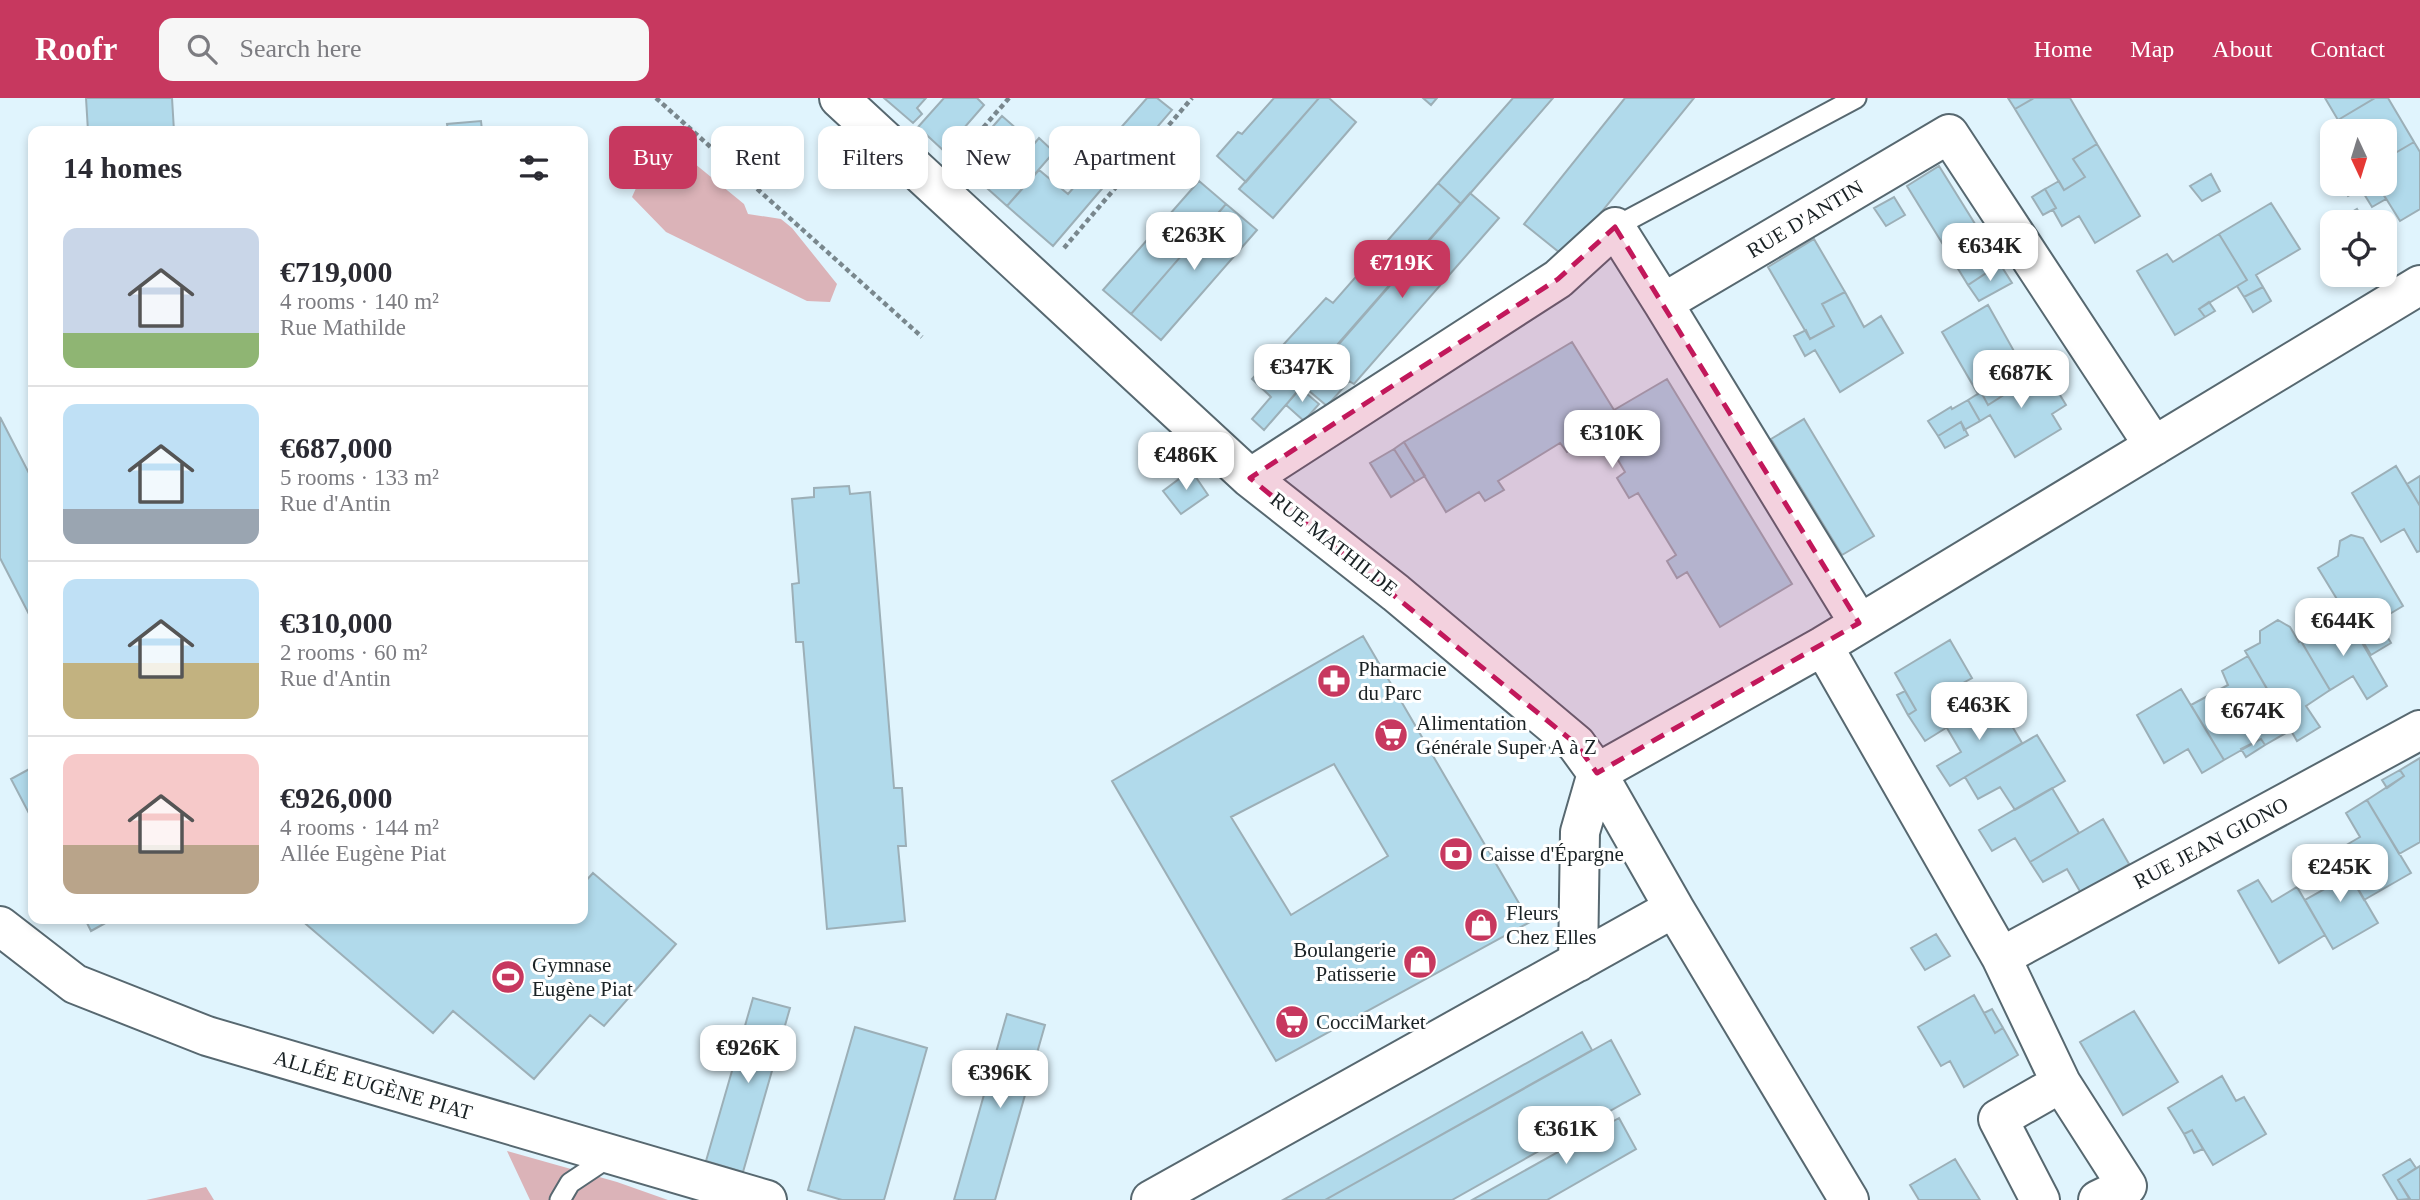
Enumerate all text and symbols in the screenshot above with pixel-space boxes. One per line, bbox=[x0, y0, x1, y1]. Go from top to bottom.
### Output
search box bbox=[159, 18, 649, 81]
icon: search bbox=[183, 30, 221, 68]
text: Roofr bbox=[35, 31, 117, 67]
text: Search here bbox=[239, 34, 361, 63]
text: Home bbox=[2034, 36, 2092, 62]
text: Map bbox=[2130, 36, 2174, 62]
text: About bbox=[2212, 36, 2272, 62]
text: Contact bbox=[2310, 36, 2385, 62]
north arrow bbox=[2320, 119, 2398, 196]
map controls bbox=[2320, 119, 2397, 287]
chip: Buy bbox=[609, 126, 697, 189]
chip: Rent bbox=[711, 126, 804, 189]
chip: Filters bbox=[818, 126, 928, 189]
chip: New bbox=[942, 126, 1035, 189]
chip: Apartment bbox=[1049, 126, 1200, 189]
icon: filters bbox=[515, 149, 553, 187]
text: 14 homes bbox=[63, 151, 182, 184]
street label: RUE D'ANTIN bbox=[1742, 175, 1868, 263]
button: locate bbox=[2320, 210, 2397, 287]
pin: €263K bbox=[1145, 212, 1243, 272]
text: €263K bbox=[1162, 222, 1226, 247]
pin: €634K bbox=[1941, 223, 2039, 283]
text: €634K bbox=[1958, 233, 2022, 258]
pin: €719K bbox=[1353, 240, 1451, 300]
text: €719K bbox=[1370, 250, 1434, 275]
text: €719,000 bbox=[280, 255, 393, 288]
icon: home bbox=[119, 256, 203, 340]
text: 4 rooms · 140 m² bbox=[280, 289, 439, 314]
text: Rue Mathilde bbox=[280, 315, 406, 340]
pin: €347K bbox=[1253, 344, 1351, 404]
pin: €687K bbox=[1972, 350, 2070, 410]
text: €347K bbox=[1270, 354, 1334, 379]
text: €687K bbox=[1989, 360, 2053, 385]
pin: €310K bbox=[1563, 410, 1661, 470]
text: €310K bbox=[1580, 420, 1644, 445]
text: €687,000 bbox=[280, 431, 393, 464]
icon: home bbox=[119, 432, 203, 516]
pin: €486K bbox=[1137, 432, 1235, 492]
text: €486K bbox=[1154, 442, 1218, 467]
text: 5 rooms · 133 m² bbox=[280, 465, 439, 490]
street label: RUE MATHILDE bbox=[1266, 487, 1402, 601]
text: Rue d'Antin bbox=[280, 491, 391, 516]
pin: €644K bbox=[2294, 598, 2392, 658]
text: €310,000 bbox=[280, 606, 393, 639]
icon: home bbox=[119, 607, 203, 691]
text: €644K bbox=[2311, 608, 2375, 633]
text: 2 rooms · 60 m² bbox=[280, 640, 427, 665]
place label: Pharmacie du Parc bbox=[1358, 657, 1447, 705]
pharmacy icon: Pharmacie du Parc bbox=[1315, 662, 1353, 700]
text: Rue d'Antin bbox=[280, 666, 391, 691]
pin: €463K bbox=[1930, 682, 2028, 742]
pin: €674K bbox=[2204, 688, 2302, 748]
text: €463K bbox=[1947, 692, 2011, 717]
text: €674K bbox=[2221, 698, 2285, 723]
place label: Alimentation Générale Super A à Z bbox=[1416, 711, 1597, 759]
supermarket icon: Alimentation Générale Super A à Z bbox=[1372, 716, 1410, 754]
text: €926,000 bbox=[280, 781, 393, 814]
icon: home bbox=[119, 782, 203, 866]
street label: RUE JEAN GIONO bbox=[2130, 792, 2292, 894]
text: 4 rooms · 144 m² bbox=[280, 815, 439, 840]
bank icon: Caisse d'Épargne bbox=[1437, 835, 1475, 873]
text: Allée Eugène Piat bbox=[280, 841, 446, 866]
place label: Caisse d'Épargne bbox=[1480, 842, 1624, 866]
pin: €245K bbox=[2291, 844, 2389, 904]
text: €245K bbox=[2308, 854, 2372, 879]
place label: Fleurs Chez Elles bbox=[1506, 901, 1596, 949]
shop icon: Fleurs Chez Elles bbox=[1462, 906, 1500, 944]
place label: Boulangerie Patisserie bbox=[1293, 938, 1396, 986]
shop icon: Boulangerie Patisserie bbox=[1401, 943, 1439, 981]
place label: Gymnase Eugène Piat bbox=[532, 953, 633, 1001]
sports icon: Gymnase Eugène Piat bbox=[489, 958, 527, 996]
supermarket icon: CocciMarket bbox=[1273, 1003, 1311, 1041]
place label: CocciMarket bbox=[1316, 1010, 1426, 1034]
pin: €926K bbox=[699, 1026, 797, 1085]
text: €926K bbox=[716, 1035, 780, 1060]
street label: ALLÉE EUGÈNE PIAT bbox=[271, 1045, 475, 1125]
pin: €396K bbox=[951, 1051, 1049, 1110]
text: €396K bbox=[968, 1060, 1032, 1085]
pin: €361K bbox=[1517, 1107, 1615, 1166]
text: €361K bbox=[1534, 1116, 1598, 1141]

